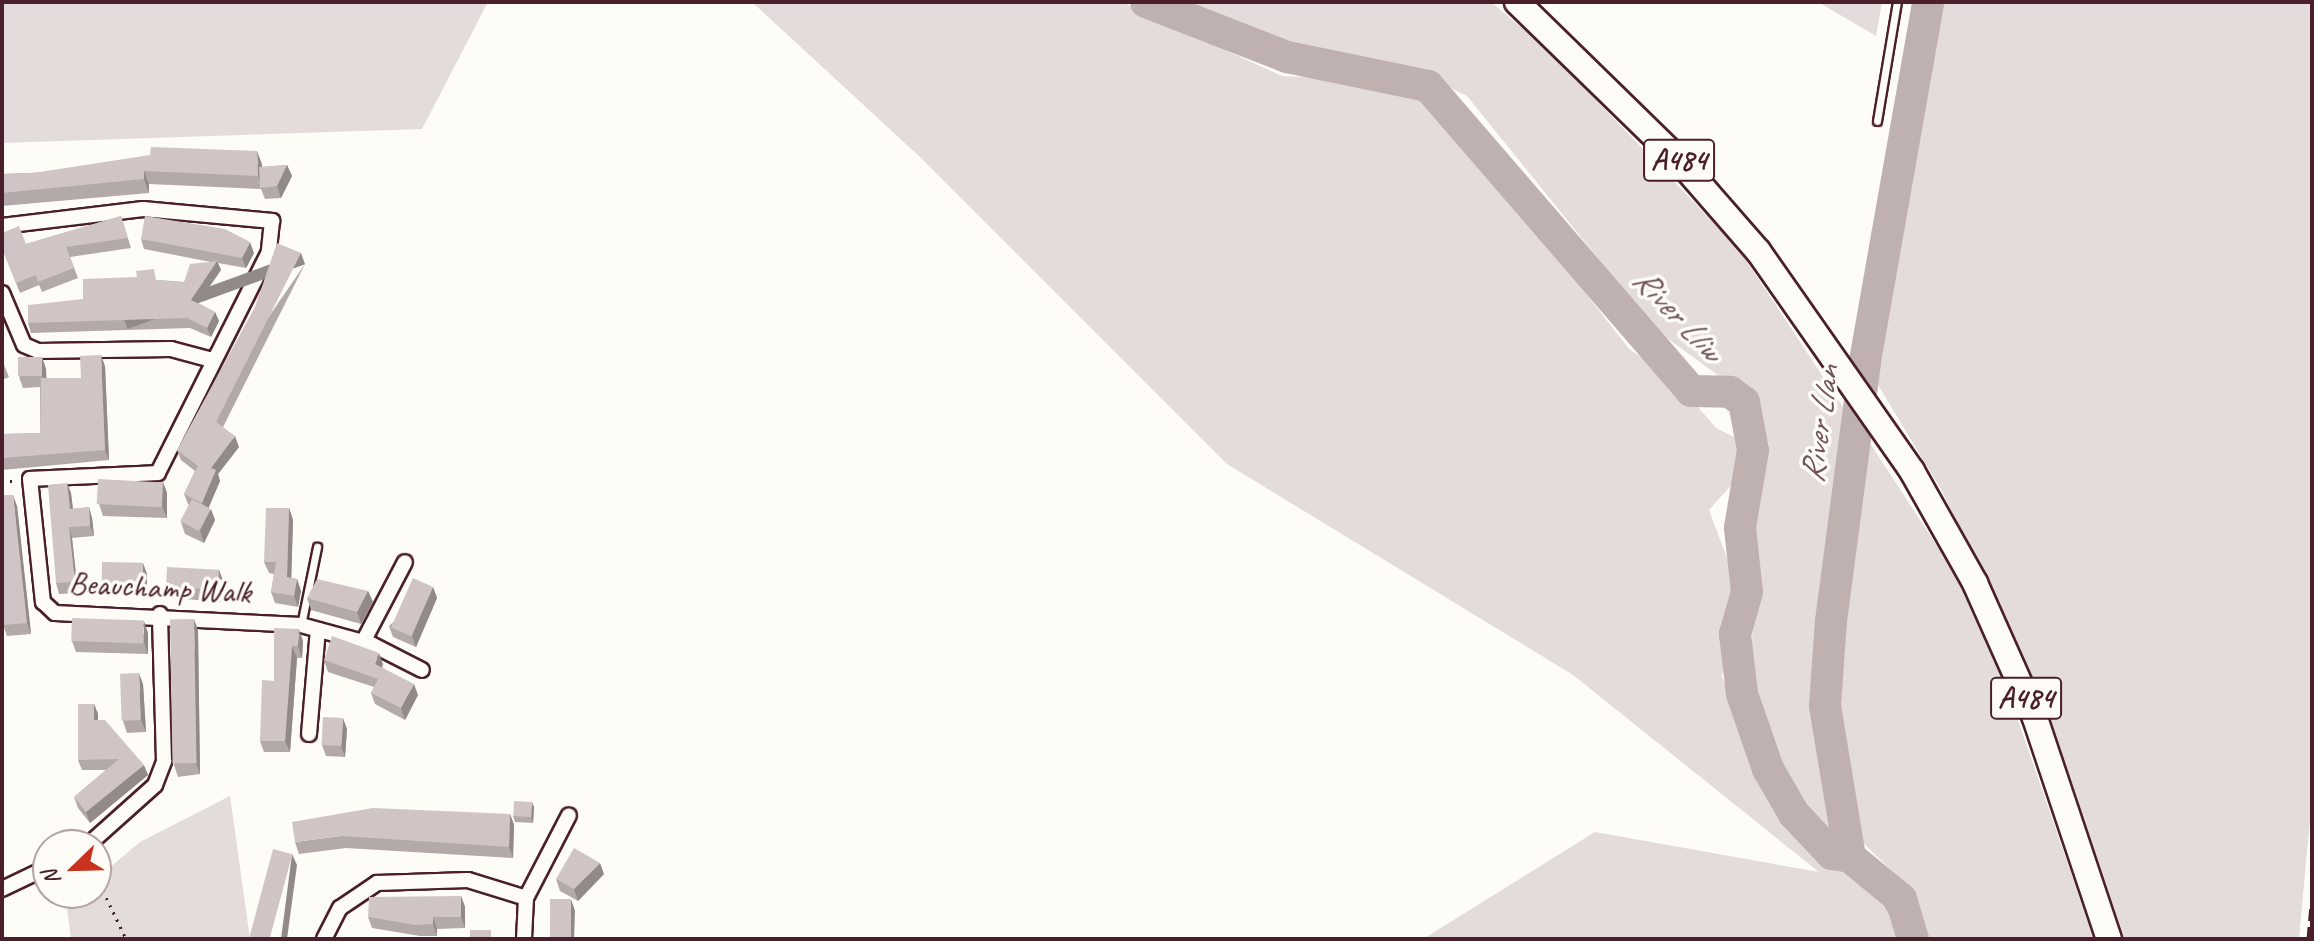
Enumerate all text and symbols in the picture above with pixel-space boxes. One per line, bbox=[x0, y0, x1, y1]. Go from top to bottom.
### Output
road number: A484 bbox=[1643, 134, 1715, 186]
water label: River Lliw bbox=[1625, 259, 1731, 369]
water label: River Llan bbox=[1791, 363, 1847, 485]
street label: Beauchamp Walk bbox=[67, 564, 253, 612]
road number: A484 bbox=[1990, 672, 2062, 724]
north arrow bbox=[32, 829, 112, 909]
text: N bbox=[36, 866, 67, 889]

